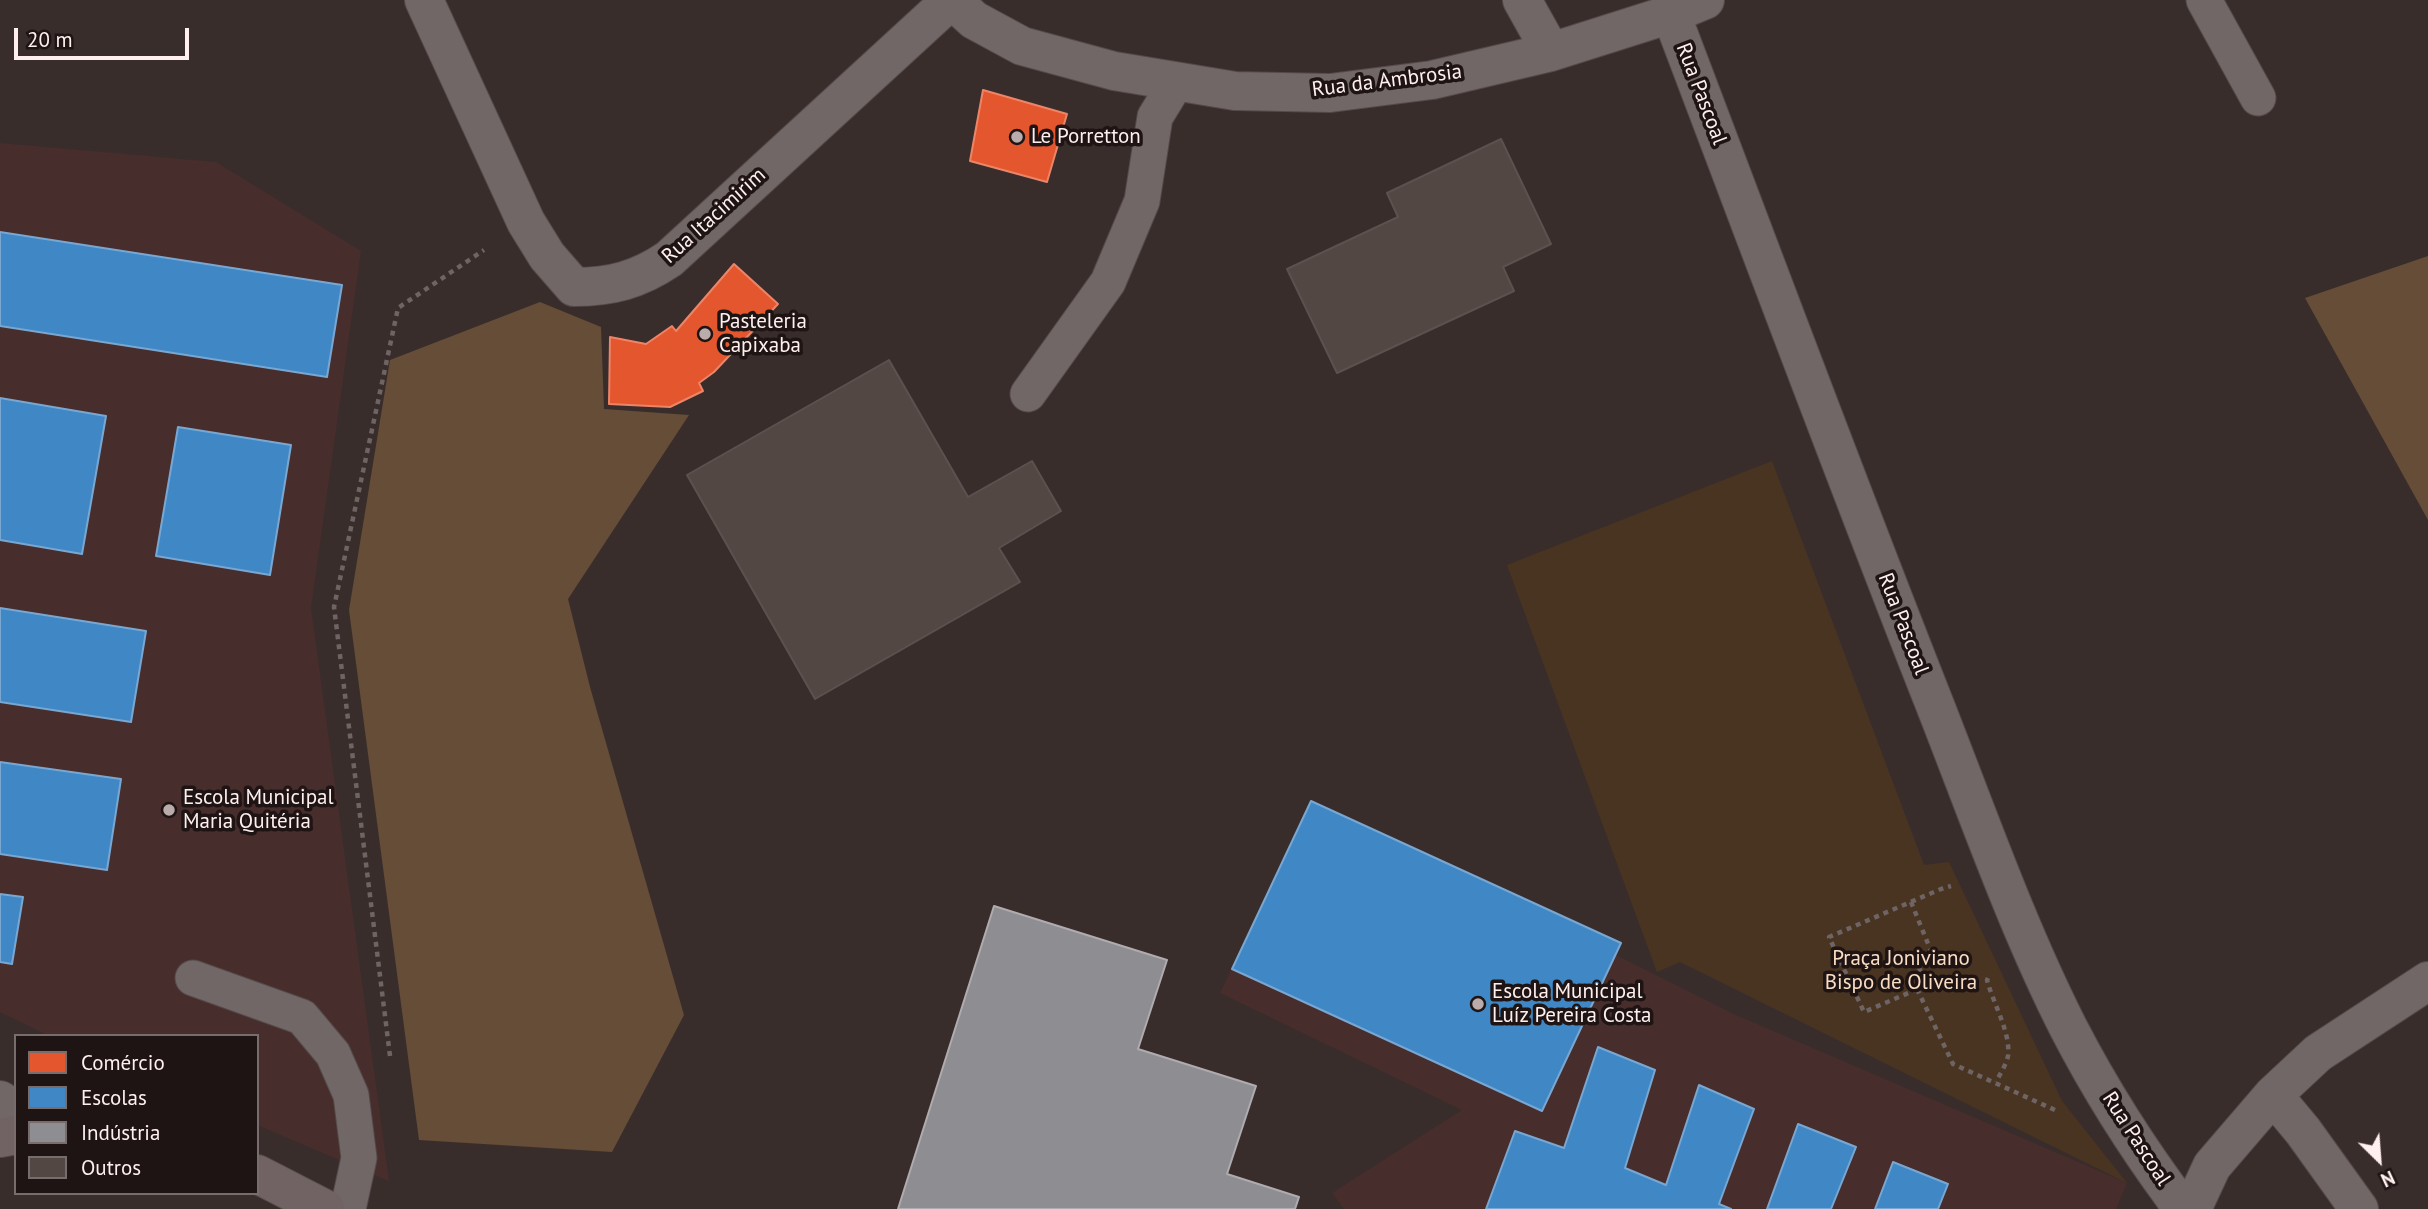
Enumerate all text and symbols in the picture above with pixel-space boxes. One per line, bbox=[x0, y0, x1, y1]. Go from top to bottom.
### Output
scale bar bbox=[18, 14, 192, 58]
text: 20 m bbox=[27, 26, 73, 53]
street label: Rua Pascoal bbox=[1670, 40, 1732, 148]
street label: Rua da Ambrosia bbox=[1311, 59, 1463, 103]
place label: Le Porretton bbox=[1031, 124, 1141, 150]
marker: Le Porretton bbox=[1009, 129, 1025, 145]
street label: Rua Itacimirim bbox=[657, 163, 771, 269]
place label: Pasteleria Capixaba bbox=[719, 309, 807, 359]
marker: Pasteleria Capixaba bbox=[697, 326, 713, 342]
street label: Rua Pascoal bbox=[1872, 570, 1934, 678]
place label: Escola Municipal Maria Quitéria bbox=[183, 785, 334, 835]
marker: Escola Municipal Maria Quitéria bbox=[161, 802, 177, 818]
park label: Praça Joniviano Bispo de Oliveira bbox=[1825, 946, 1977, 996]
place label: Escola Municipal Luíz Pereira Costa bbox=[1492, 979, 1652, 1029]
marker: Escola Municipal Luíz Pereira Costa bbox=[1470, 996, 1486, 1012]
legend bbox=[14, 1034, 259, 1195]
text: Comércio bbox=[81, 1049, 165, 1076]
text: Escolas bbox=[81, 1084, 147, 1111]
street label: Rua Pascoal bbox=[2096, 1087, 2176, 1191]
text: Indústria bbox=[81, 1119, 160, 1146]
north arrow bbox=[2344, 1125, 2414, 1195]
text: Outros bbox=[81, 1154, 141, 1181]
text: N bbox=[2377, 1166, 2399, 1193]

